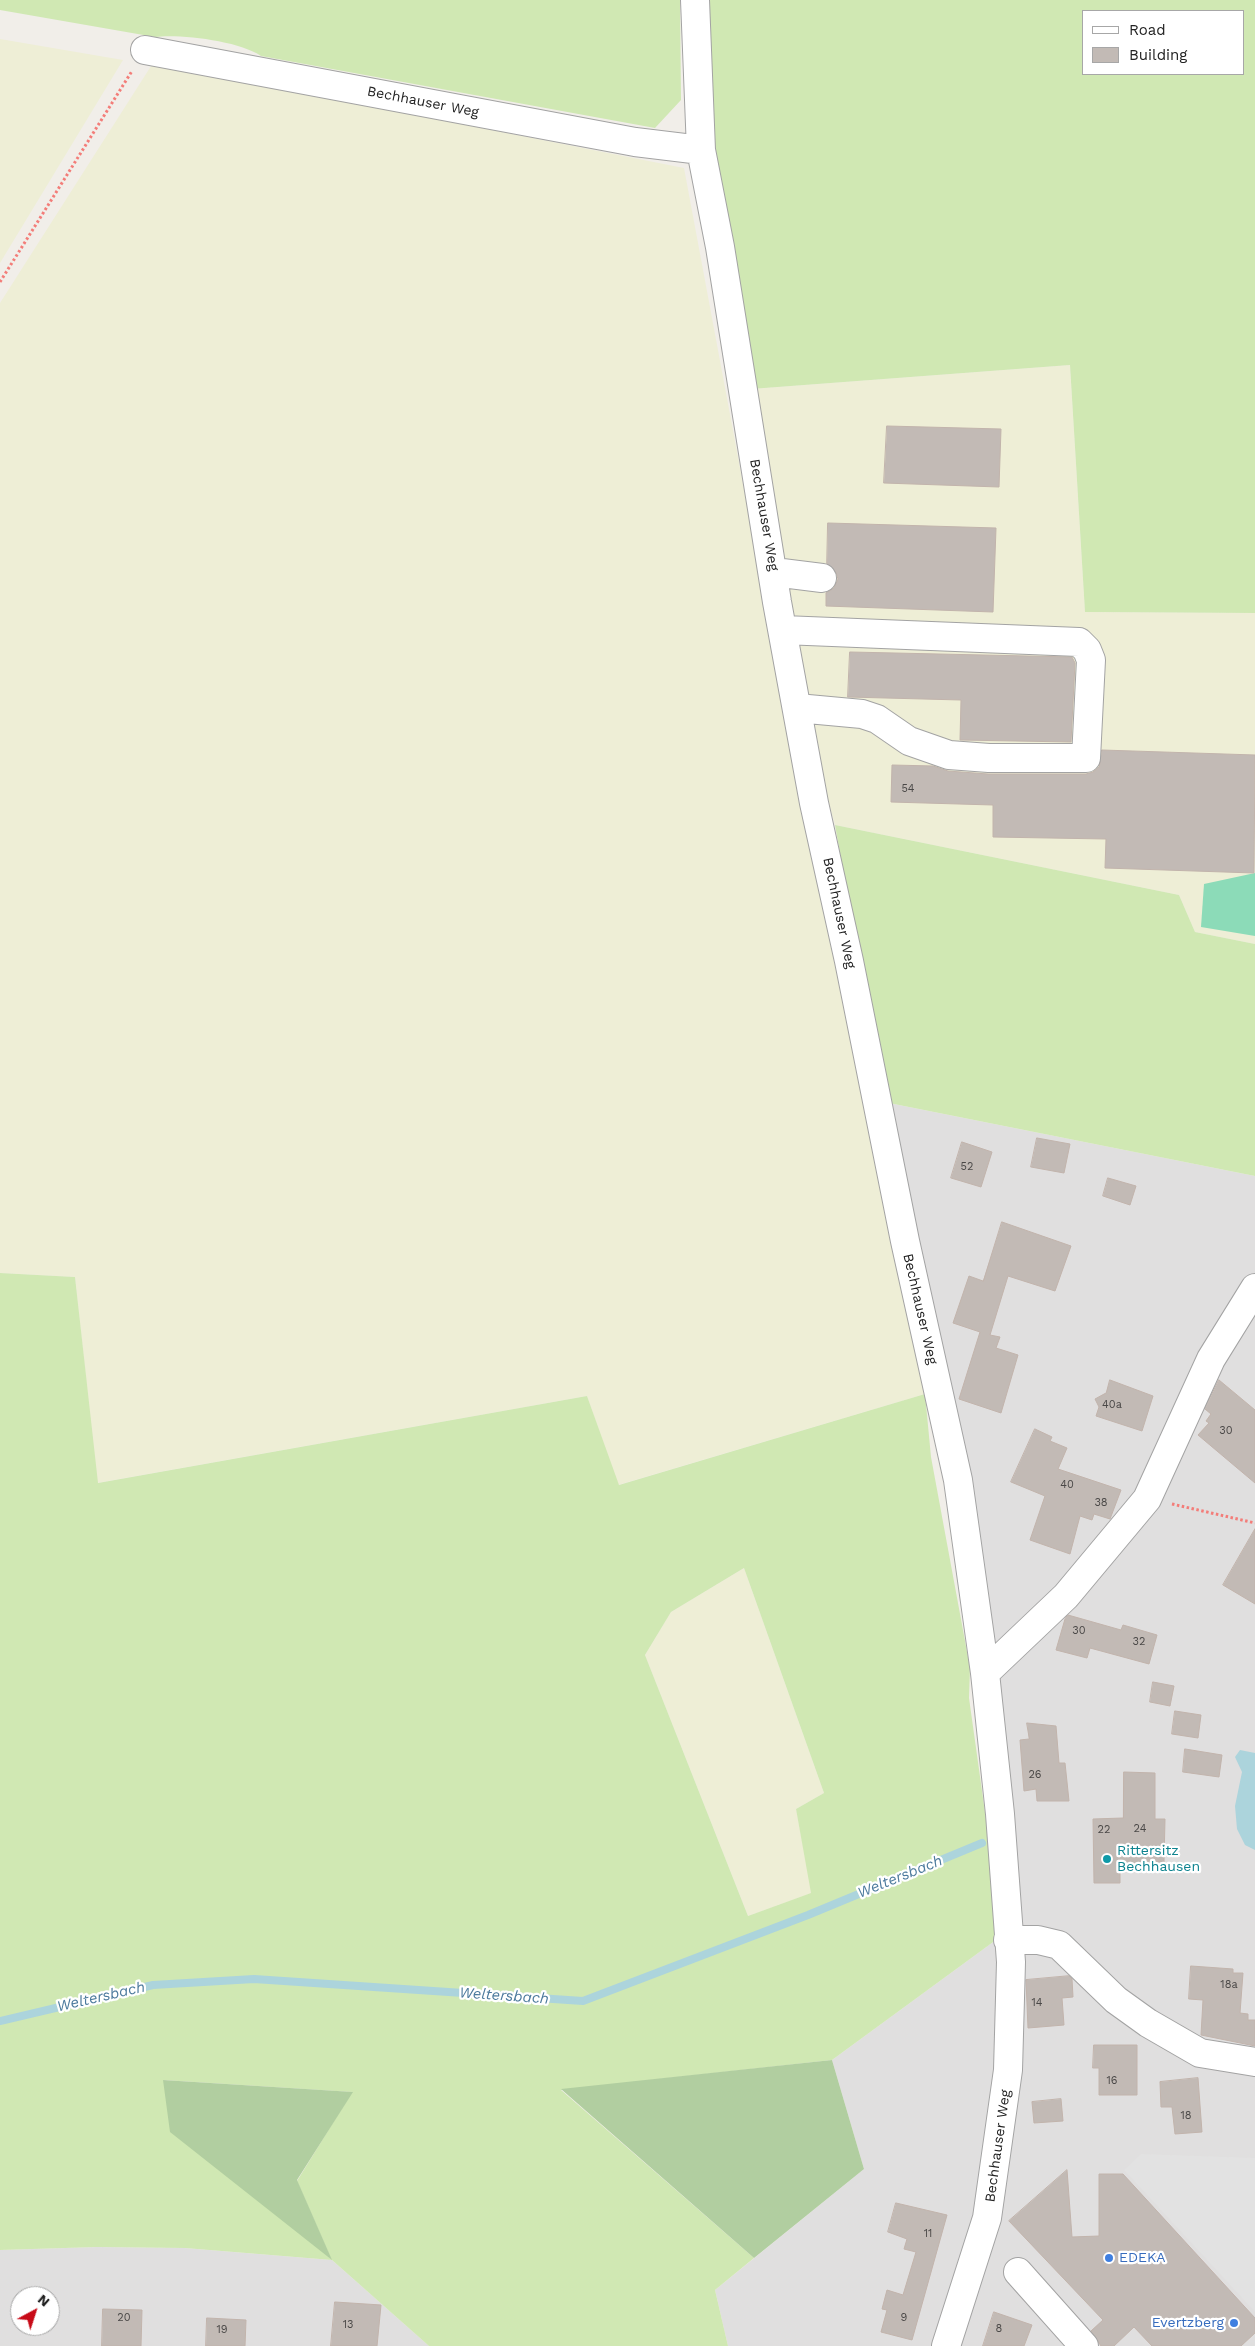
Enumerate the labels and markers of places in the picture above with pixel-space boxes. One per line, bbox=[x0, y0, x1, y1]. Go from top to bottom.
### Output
place label: Rittersitz Bechhausen bbox=[1117, 1843, 1200, 1875]
marker: Rittersitz Bechhausen bbox=[1101, 1853, 1113, 1865]
place label: EDEKA bbox=[1119, 2250, 1165, 2266]
marker: EDEKA bbox=[1103, 2252, 1115, 2264]
place label: Evertzberg bbox=[1152, 2315, 1224, 2331]
marker: Evertzberg bbox=[1228, 2317, 1240, 2329]

